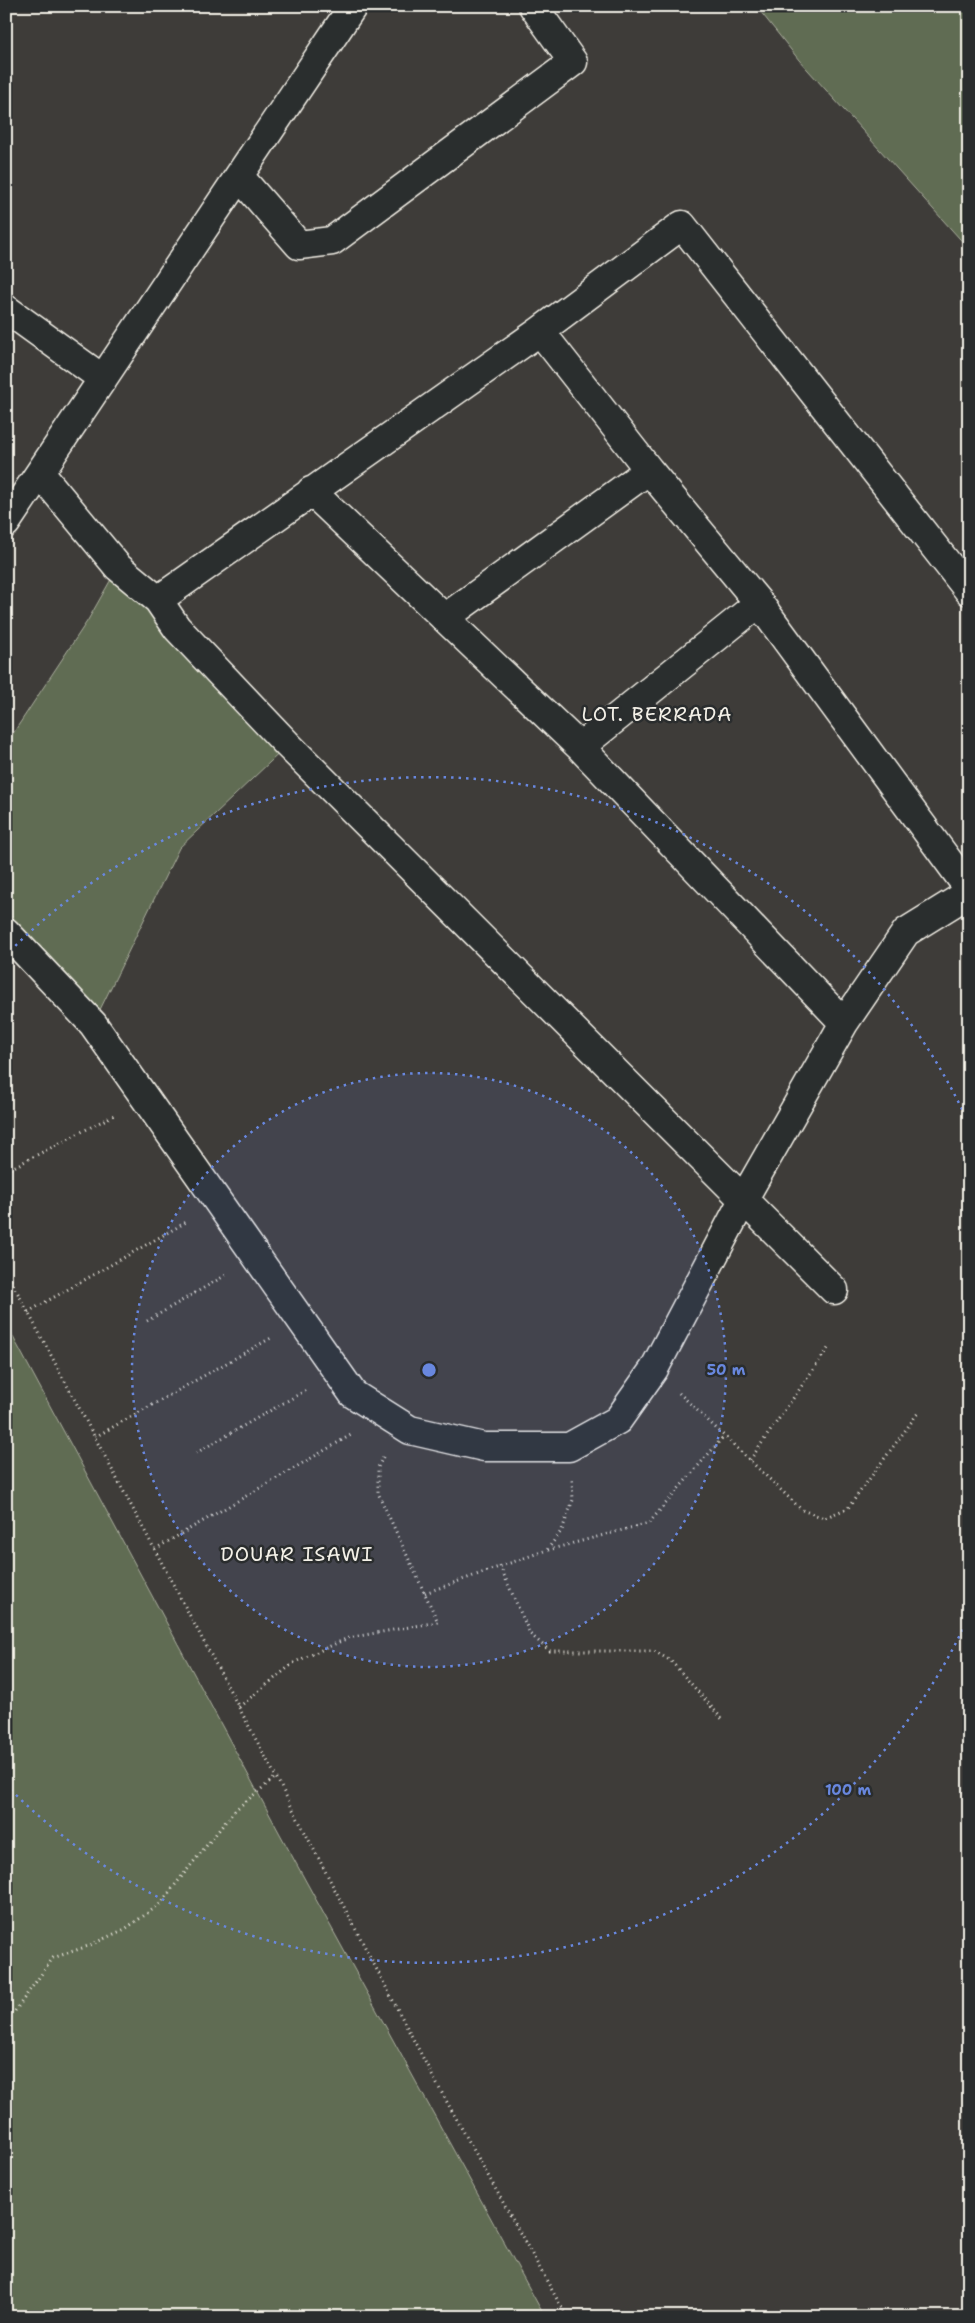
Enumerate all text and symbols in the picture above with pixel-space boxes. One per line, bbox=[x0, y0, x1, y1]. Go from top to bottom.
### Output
district label: LOT. BERRADA bbox=[581, 701, 733, 727]
text: 50 m bbox=[707, 1360, 746, 1380]
centre of rings bbox=[420, 1361, 438, 1379]
district label: DOUAR ISAWI bbox=[221, 1541, 373, 1567]
text: 100 m bbox=[825, 1780, 871, 1800]

